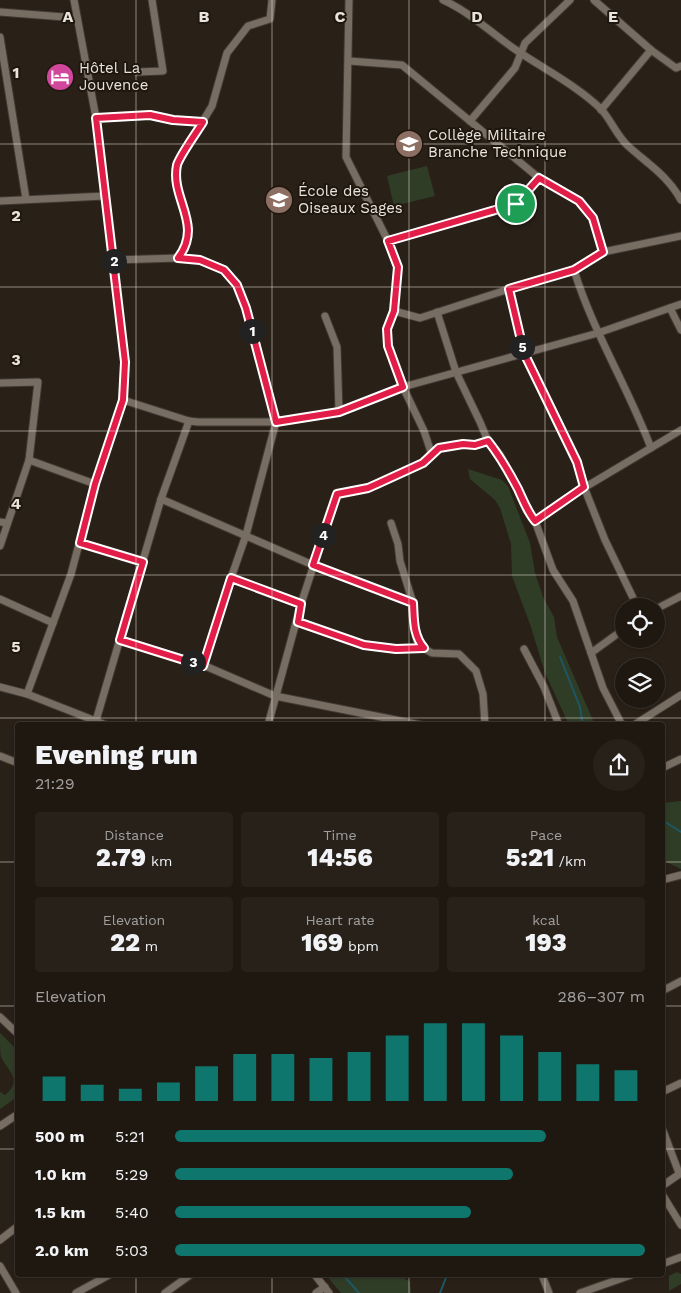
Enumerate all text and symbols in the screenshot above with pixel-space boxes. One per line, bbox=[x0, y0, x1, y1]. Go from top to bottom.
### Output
text: A bbox=[63, 7, 74, 26]
text: B bbox=[199, 7, 210, 26]
text: C bbox=[335, 7, 346, 26]
text: D bbox=[471, 7, 483, 26]
text: E bbox=[608, 7, 618, 26]
place label: Hôtel La Jouvence bbox=[79, 59, 148, 94]
hotel icon: Hôtel La Jouvence bbox=[45, 62, 75, 92]
text: 1 bbox=[13, 63, 19, 82]
place label: Collège Militaire Branche Technique bbox=[428, 126, 567, 161]
school or university icon: Collège Militaire Branche Technique bbox=[394, 129, 424, 159]
place label: École des Oiseaux Sages bbox=[298, 182, 403, 217]
pin bbox=[495, 183, 537, 225]
school or university icon: École des Oiseaux Sages bbox=[264, 185, 294, 215]
icon: arrive bbox=[502, 190, 530, 218]
text: 2 bbox=[11, 206, 21, 225]
pin: 2 bbox=[102, 248, 126, 274]
text: 2 bbox=[110, 253, 119, 269]
pin: 1 bbox=[240, 318, 264, 344]
text: 1 bbox=[249, 323, 256, 339]
pin: 5 bbox=[510, 334, 534, 360]
text: 5 bbox=[518, 339, 527, 355]
text: 3 bbox=[11, 350, 21, 369]
text: 4 bbox=[11, 494, 21, 513]
pin: 4 bbox=[310, 522, 336, 548]
text: 4 bbox=[319, 527, 328, 543]
map controls bbox=[615, 598, 665, 708]
button: locate bbox=[615, 598, 665, 648]
text: 5 bbox=[11, 637, 21, 656]
pin: 3 bbox=[180, 650, 206, 674]
text: 3 bbox=[189, 654, 198, 670]
button: layers bbox=[615, 658, 665, 708]
text: Evening run bbox=[35, 738, 198, 771]
button: share bbox=[593, 739, 645, 791]
text: 21:29 bbox=[35, 774, 75, 793]
text: Distance bbox=[104, 827, 164, 843]
text: Time bbox=[323, 827, 357, 843]
text: Pace bbox=[530, 827, 562, 843]
text: 2.79 bbox=[96, 843, 146, 872]
text: 14:56 bbox=[307, 843, 373, 872]
text: 5:21 bbox=[506, 843, 554, 872]
text: km bbox=[146, 853, 172, 869]
text: /km bbox=[554, 853, 586, 869]
text: Elevation bbox=[103, 912, 165, 928]
text: Heart rate bbox=[305, 912, 375, 928]
text: kcal bbox=[532, 912, 560, 928]
text: 22 bbox=[110, 928, 140, 957]
text: 169 bbox=[301, 928, 343, 957]
text: 193 bbox=[525, 928, 567, 957]
text: m bbox=[140, 938, 158, 954]
text: bpm bbox=[343, 938, 379, 954]
text: Elevation bbox=[35, 987, 106, 1006]
text: 286–307 m bbox=[558, 987, 645, 1006]
text: 500 m bbox=[35, 1127, 85, 1146]
text: 5:21 bbox=[115, 1127, 145, 1146]
text: 1.0 km bbox=[35, 1165, 86, 1184]
text: 5:29 bbox=[115, 1165, 148, 1184]
text: 1.5 km bbox=[35, 1203, 85, 1222]
text: 5:40 bbox=[115, 1203, 149, 1222]
text: 2.0 km bbox=[35, 1241, 89, 1260]
text: 5:03 bbox=[115, 1241, 148, 1260]

